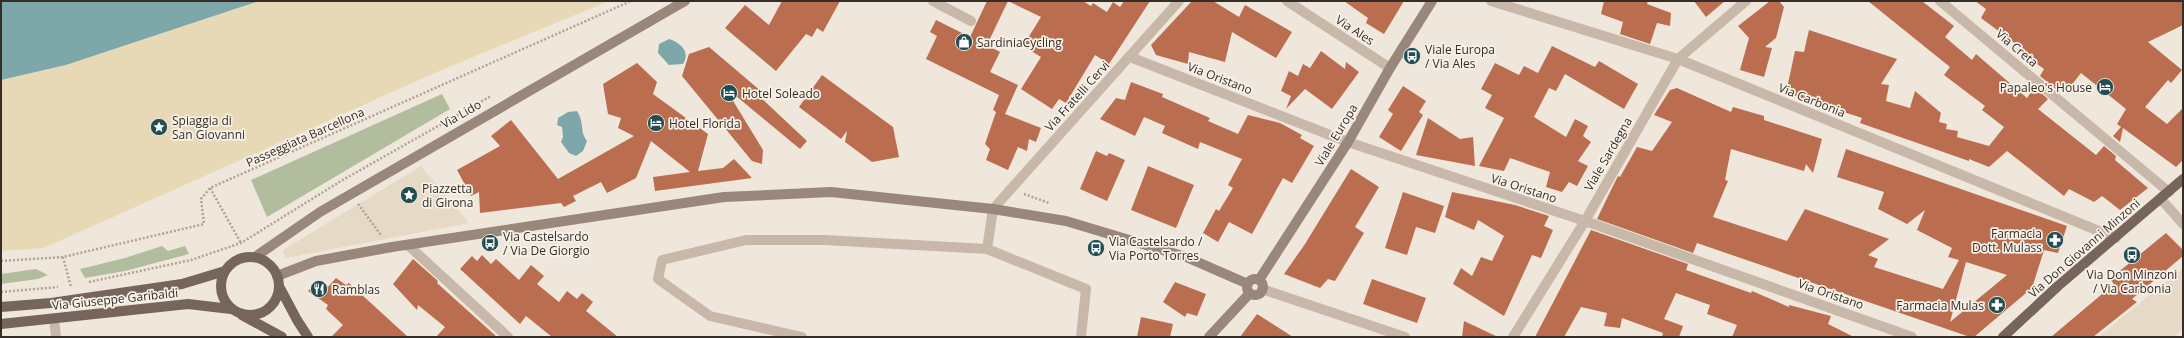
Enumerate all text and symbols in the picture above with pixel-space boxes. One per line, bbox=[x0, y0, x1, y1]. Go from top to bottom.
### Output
street label: Via Ales bbox=[1332, 11, 1378, 49]
street label: Via Creta bbox=[1992, 25, 2042, 71]
shop icon: SardiniaCycling bbox=[954, 32, 974, 52]
place label: SardiniaCycling bbox=[977, 34, 1062, 51]
place label: Viale Europa / Via Ales bbox=[1425, 41, 1495, 72]
bus stop icon: Viale Europa / Via Ales bbox=[1402, 46, 1422, 66]
street label: Via Fratelli Cervi bbox=[1041, 57, 1113, 135]
street label: Via Oristano bbox=[1185, 58, 1255, 98]
hotel icon: Papaleo's House bbox=[2095, 77, 2115, 97]
street label: Via Carbonia bbox=[1776, 79, 1848, 121]
place label: Papaleo's House bbox=[2000, 79, 2092, 96]
hotel icon: Hotel Soleado bbox=[719, 83, 739, 103]
place label: Hotel Soleado bbox=[742, 85, 820, 102]
street label: Via Lido bbox=[438, 96, 484, 132]
street label: Viale Europa bbox=[1311, 101, 1361, 169]
street label: Passeggiata Barcellona bbox=[243, 103, 367, 171]
place label: Spiaggia di San Giovanni bbox=[172, 112, 245, 143]
hotel icon: Hotel Florida bbox=[646, 113, 666, 133]
street label: Viale Sardegna bbox=[1580, 114, 1636, 194]
place label: Hotel Florida bbox=[669, 115, 741, 132]
place icon: Spiaggia di San Giovanni bbox=[149, 117, 169, 137]
street label: Via Oristano bbox=[1489, 169, 1559, 207]
place label: Piazzetta di Girona bbox=[422, 180, 473, 211]
place icon: Piazzetta di Girona bbox=[399, 185, 419, 205]
street label: Via Don Giovanni Minzoni bbox=[2024, 195, 2144, 301]
place label: Farmacia Dott. Mulass bbox=[1972, 225, 2042, 256]
place label: Via Castelsardo / Via De Giorgio bbox=[503, 228, 590, 259]
pharmacy icon: Farmacia Dott. Mulass bbox=[2045, 230, 2065, 250]
bus stop icon: Via Castelsardo / Via De Giorgio bbox=[480, 233, 500, 253]
place label: Via Castelsardo / Via Porto Torres bbox=[1109, 233, 1203, 264]
bus stop icon: Via Castelsardo / Via Porto Torres bbox=[1086, 238, 1106, 258]
bus stop icon: Via Don Minzoni / Via Carbonia bbox=[2122, 245, 2142, 265]
place label: Via Don Minzoni / Via Carbonia bbox=[2087, 266, 2177, 297]
street label: Via Oristano bbox=[1796, 275, 1866, 313]
restaurant icon: Ramblas bbox=[309, 279, 329, 299]
place label: Ramblas bbox=[332, 281, 380, 298]
street label: Via Giuseppe Garibaldi bbox=[51, 284, 179, 314]
pharmacy icon: Farmacia Mulas bbox=[1987, 295, 2007, 315]
place label: Farmacia Mulas bbox=[1896, 297, 1984, 314]

